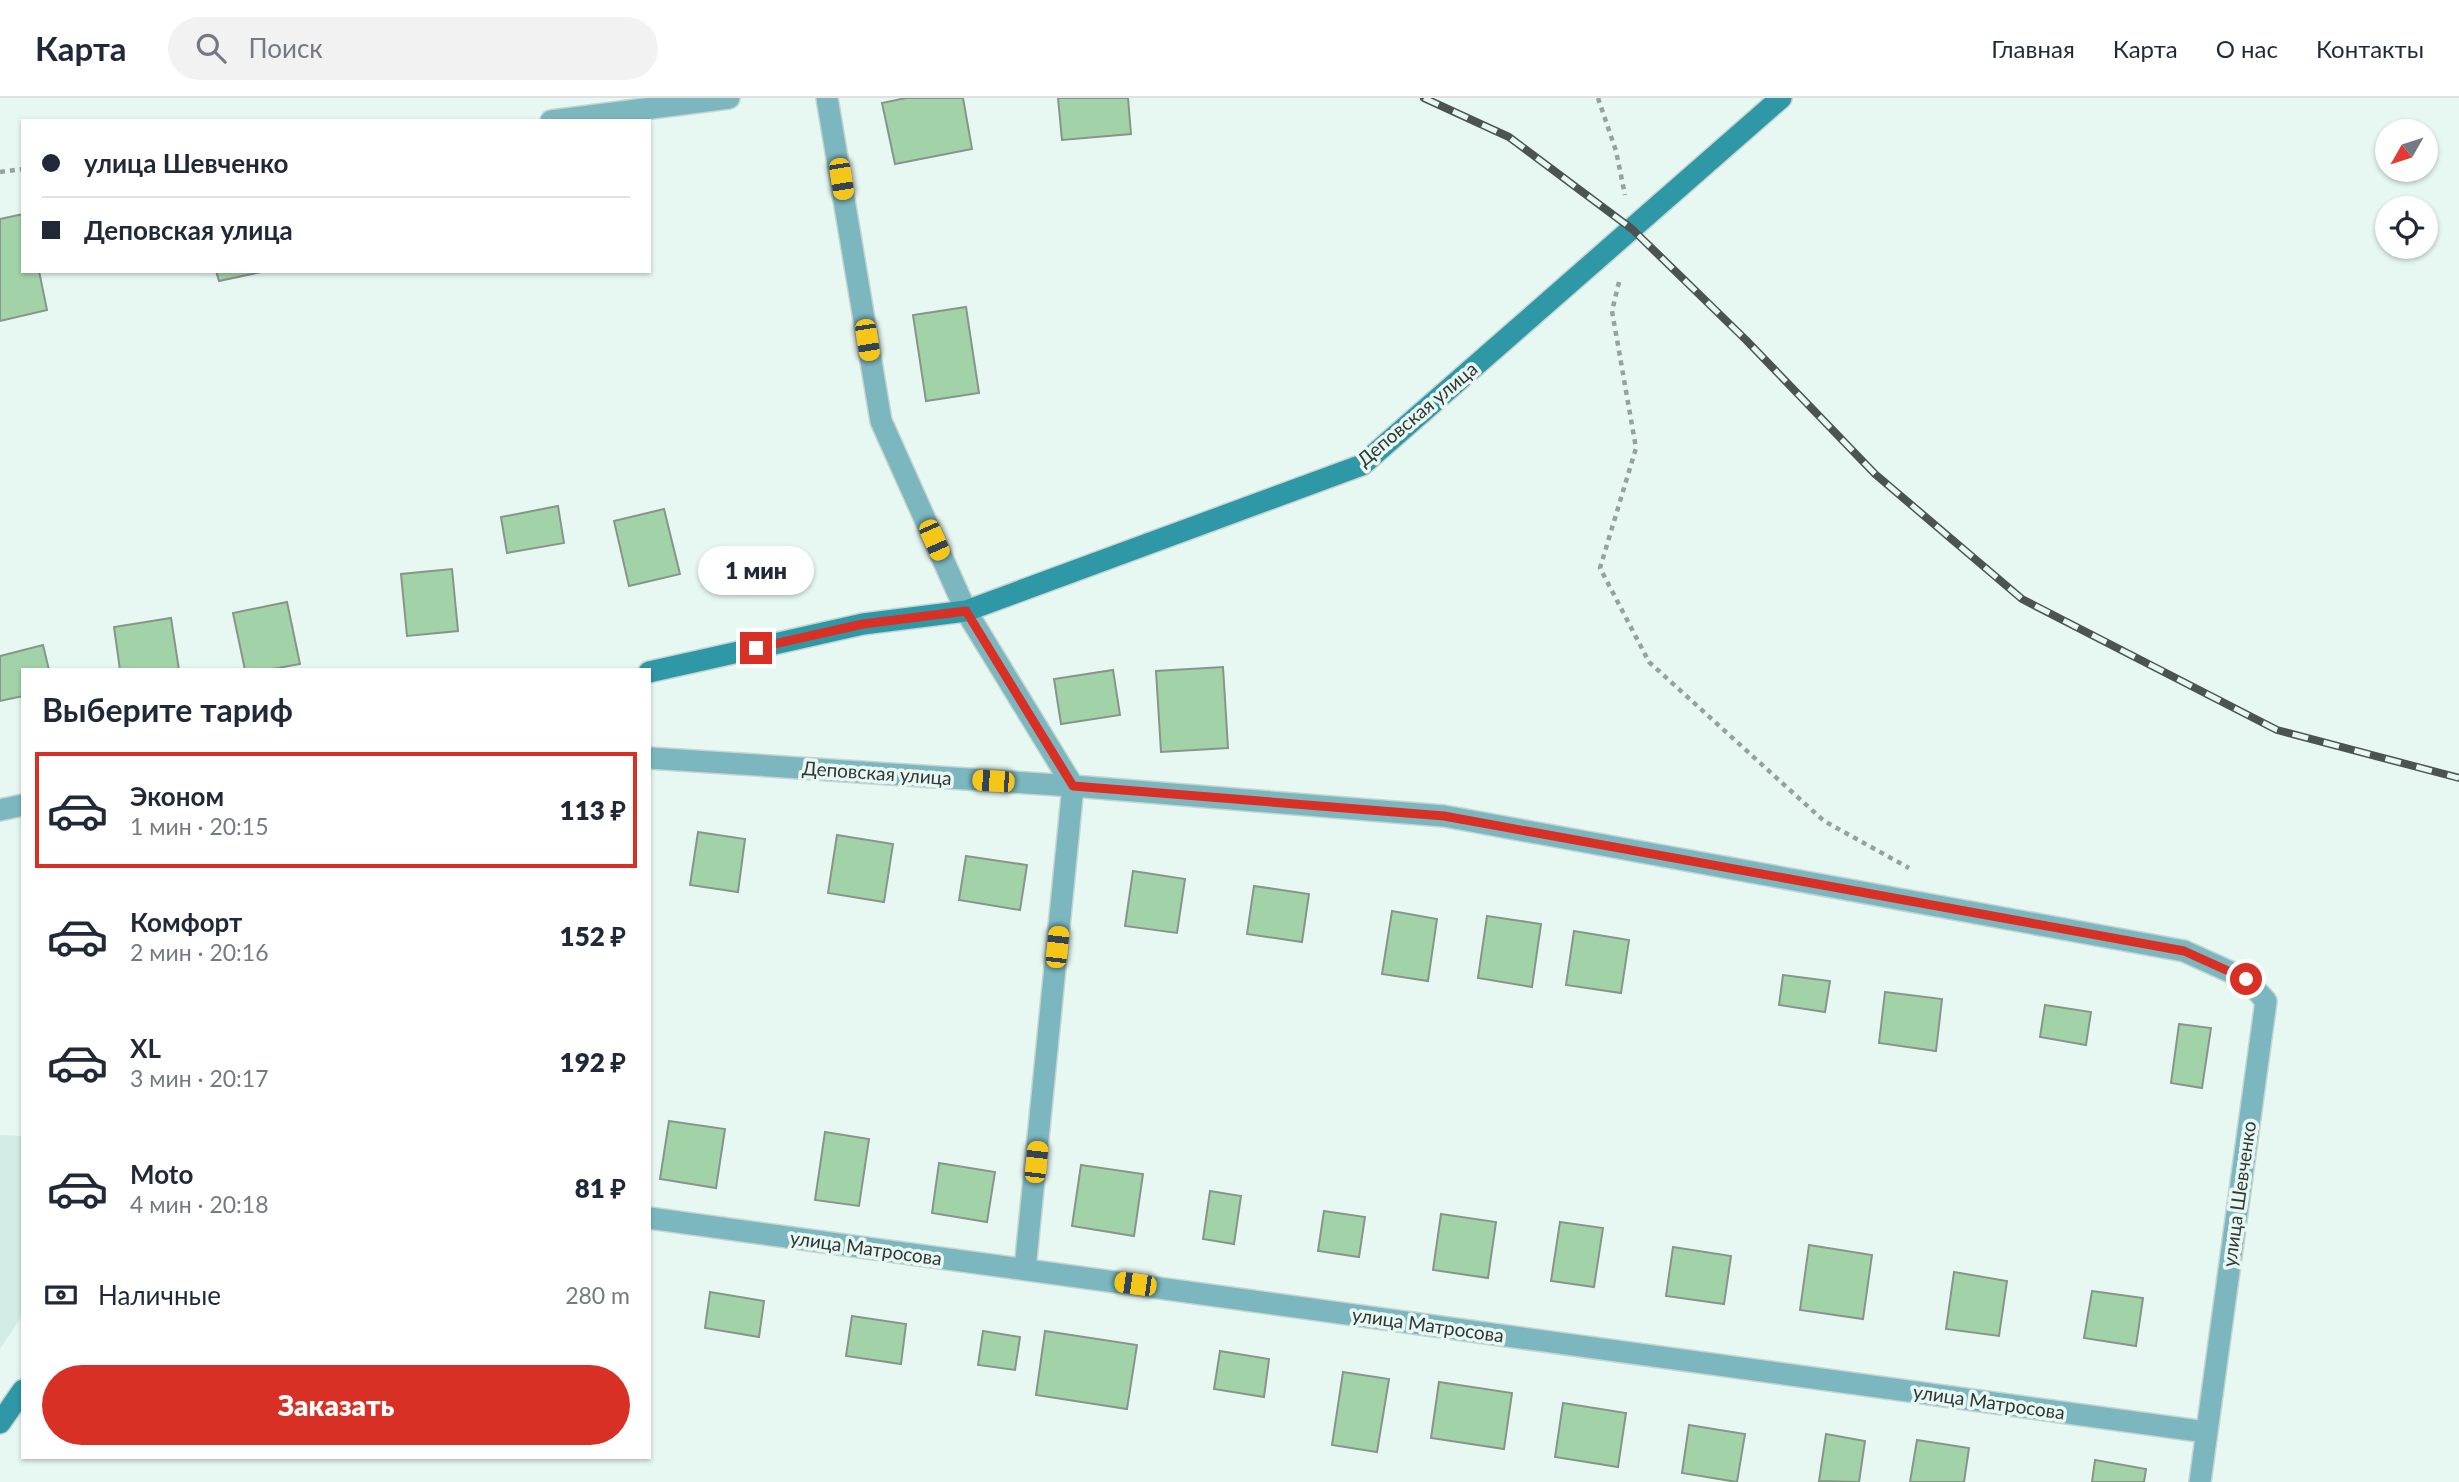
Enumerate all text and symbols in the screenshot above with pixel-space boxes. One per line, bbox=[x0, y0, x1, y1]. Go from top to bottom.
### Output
search box bbox=[168, 17, 658, 80]
text: Карта bbox=[35, 28, 126, 68]
icon: search bbox=[192, 29, 230, 67]
text: Поиск bbox=[248, 32, 323, 64]
text: Главная bbox=[1991, 34, 2075, 63]
text: Карта bbox=[2113, 34, 2178, 63]
text: О нас bbox=[2216, 34, 2278, 63]
text: Контакты bbox=[2316, 34, 2424, 63]
north arrow bbox=[2375, 119, 2438, 182]
map controls bbox=[2375, 119, 2438, 259]
text: улица Шевченко bbox=[84, 147, 288, 179]
car bbox=[828, 157, 855, 201]
button: locate bbox=[2375, 196, 2438, 259]
text: Деповская улица bbox=[84, 214, 293, 246]
car bbox=[854, 318, 881, 362]
street label: Деповская улица bbox=[1352, 357, 1481, 471]
car bbox=[916, 517, 953, 563]
callout: 1 мин bbox=[698, 546, 814, 596]
text: 1 мин bbox=[725, 556, 787, 584]
route end bbox=[740, 632, 772, 664]
text: Выберите тариф bbox=[42, 690, 293, 729]
street label: Деповская улица bbox=[802, 756, 953, 789]
car bbox=[972, 769, 1015, 793]
icon: car bbox=[46, 779, 109, 842]
text: Эконом bbox=[130, 780, 224, 812]
text: 113 ₽ bbox=[560, 794, 626, 826]
text: 1 мин · 20:15 bbox=[130, 812, 269, 840]
icon: car bbox=[46, 905, 109, 968]
text: Комфорт bbox=[130, 906, 242, 938]
text: 152 ₽ bbox=[560, 920, 626, 952]
car bbox=[1045, 925, 1070, 969]
text: 2 мин · 20:16 bbox=[130, 938, 269, 966]
route start bbox=[2230, 963, 2262, 995]
icon: car bbox=[46, 1031, 109, 1094]
text: XL bbox=[130, 1032, 161, 1064]
text: 192 ₽ bbox=[560, 1046, 626, 1078]
text: 3 мин · 20:17 bbox=[130, 1064, 269, 1092]
street label: улица Шевченко bbox=[2217, 1119, 2260, 1268]
car bbox=[1024, 1140, 1049, 1184]
icon: car bbox=[46, 1157, 109, 1220]
text: Moto bbox=[130, 1158, 193, 1190]
text: 81 ₽ bbox=[575, 1172, 626, 1204]
text: 4 мин · 20:18 bbox=[130, 1190, 269, 1218]
street label: улица Матросова bbox=[789, 1225, 943, 1270]
car bbox=[1113, 1271, 1158, 1297]
icon: cash bbox=[42, 1276, 80, 1314]
text: Наличные bbox=[98, 1279, 221, 1311]
text: 280 m bbox=[565, 1281, 630, 1309]
street label: улица Матросова bbox=[1351, 1302, 1505, 1347]
button: Заказать bbox=[42, 1365, 630, 1445]
street label: улица Матросова bbox=[1912, 1379, 2066, 1424]

